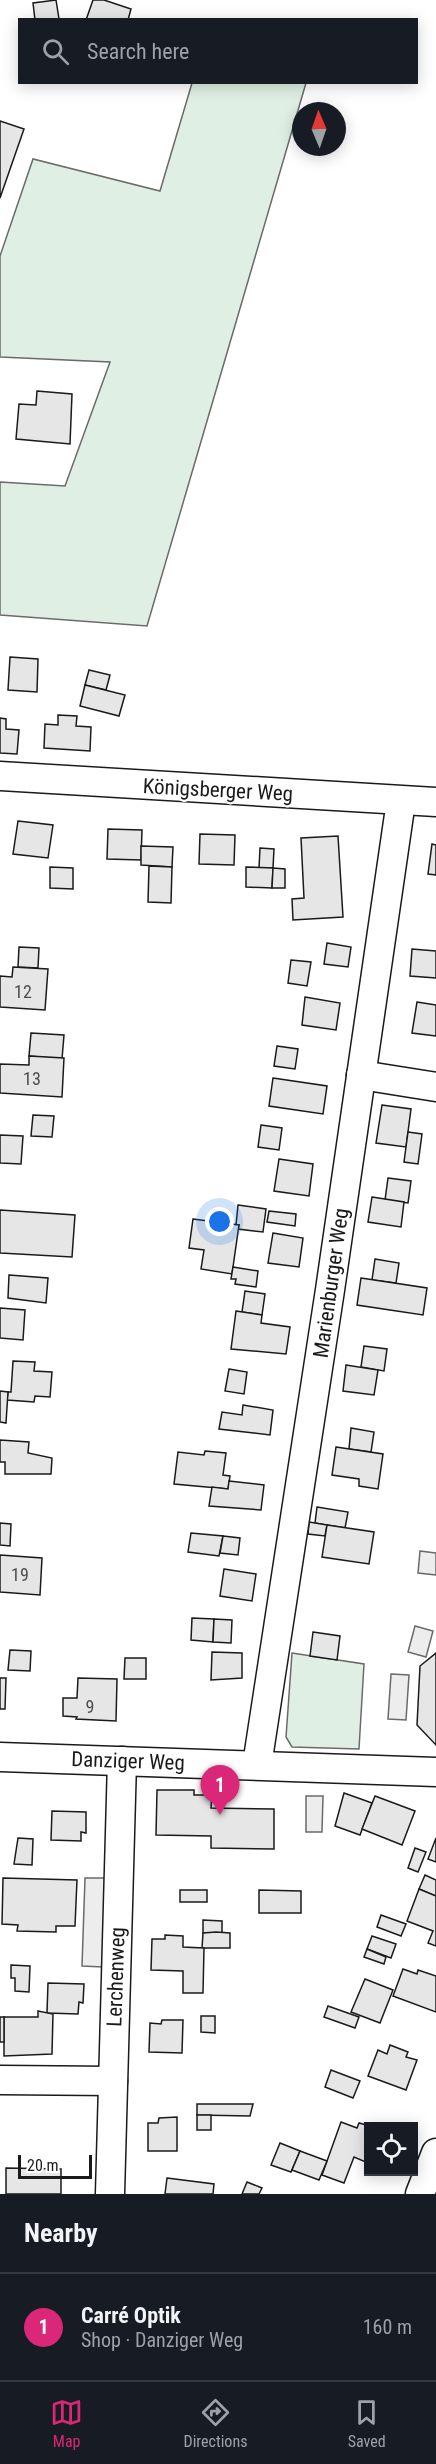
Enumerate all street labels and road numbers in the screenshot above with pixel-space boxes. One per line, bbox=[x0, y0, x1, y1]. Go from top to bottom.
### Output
street label: Königsberger Weg bbox=[142, 774, 294, 806]
street label: Marienburger Weg bbox=[309, 1206, 353, 1360]
street label: Danziger Weg bbox=[71, 1747, 185, 1775]
street label: Lerchenweg bbox=[102, 1927, 130, 2027]

